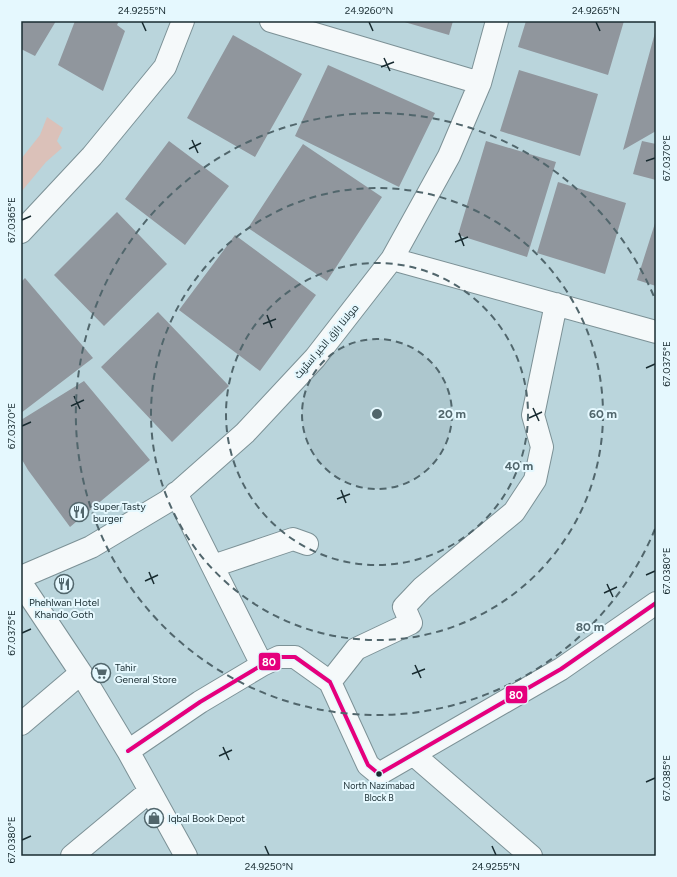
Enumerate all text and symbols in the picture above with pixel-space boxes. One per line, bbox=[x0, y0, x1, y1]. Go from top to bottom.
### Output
text: 24.9255°N bbox=[118, 4, 166, 17]
text: 24.9260°N bbox=[345, 4, 393, 17]
text: 24.9265°N bbox=[572, 4, 620, 17]
text: 67.0370°E bbox=[660, 135, 673, 181]
text: 67.0365°E bbox=[5, 197, 18, 243]
street label: مولانا رازق الخیر اسٹریٹ bbox=[291, 301, 361, 381]
text: 67.0375°E bbox=[660, 341, 673, 387]
text: 67.0370°E bbox=[5, 403, 18, 449]
centre of rings bbox=[370, 407, 384, 421]
text: 20 m bbox=[438, 407, 466, 421]
text: 60 m bbox=[589, 407, 617, 421]
text: 40 m bbox=[505, 459, 533, 473]
place label: Super Tasty burger bbox=[93, 500, 146, 525]
restaurant icon: Super Tasty burger bbox=[68, 501, 90, 523]
text: 67.0380°E bbox=[660, 547, 673, 595]
restaurant icon: Phehlwan Hotel Khando Goth bbox=[53, 573, 75, 595]
place label: Phehlwan Hotel Khando Goth bbox=[29, 596, 99, 621]
text: 67.0375°E bbox=[5, 610, 18, 656]
text: 80 m bbox=[576, 620, 604, 634]
line badge: 80 bbox=[258, 652, 281, 671]
text: 80 bbox=[262, 656, 276, 669]
place label: Tahir General Store bbox=[115, 661, 177, 686]
supermarket icon: Tahir General Store bbox=[90, 662, 112, 684]
line badge: 80 bbox=[505, 685, 528, 704]
text: 80 bbox=[509, 689, 523, 702]
text: 67.0385°E bbox=[660, 755, 673, 801]
marker: North Nazimabad Block B bbox=[374, 769, 384, 779]
place label: North Nazimabad Block B bbox=[343, 780, 415, 803]
shop icon: Iqbal Book Depot bbox=[143, 807, 165, 829]
place label: Iqbal Book Depot bbox=[168, 812, 245, 825]
text: 67.0380°E bbox=[5, 816, 18, 864]
text: 24.9250°N bbox=[245, 860, 293, 873]
text: 24.9255°N bbox=[472, 860, 520, 873]

